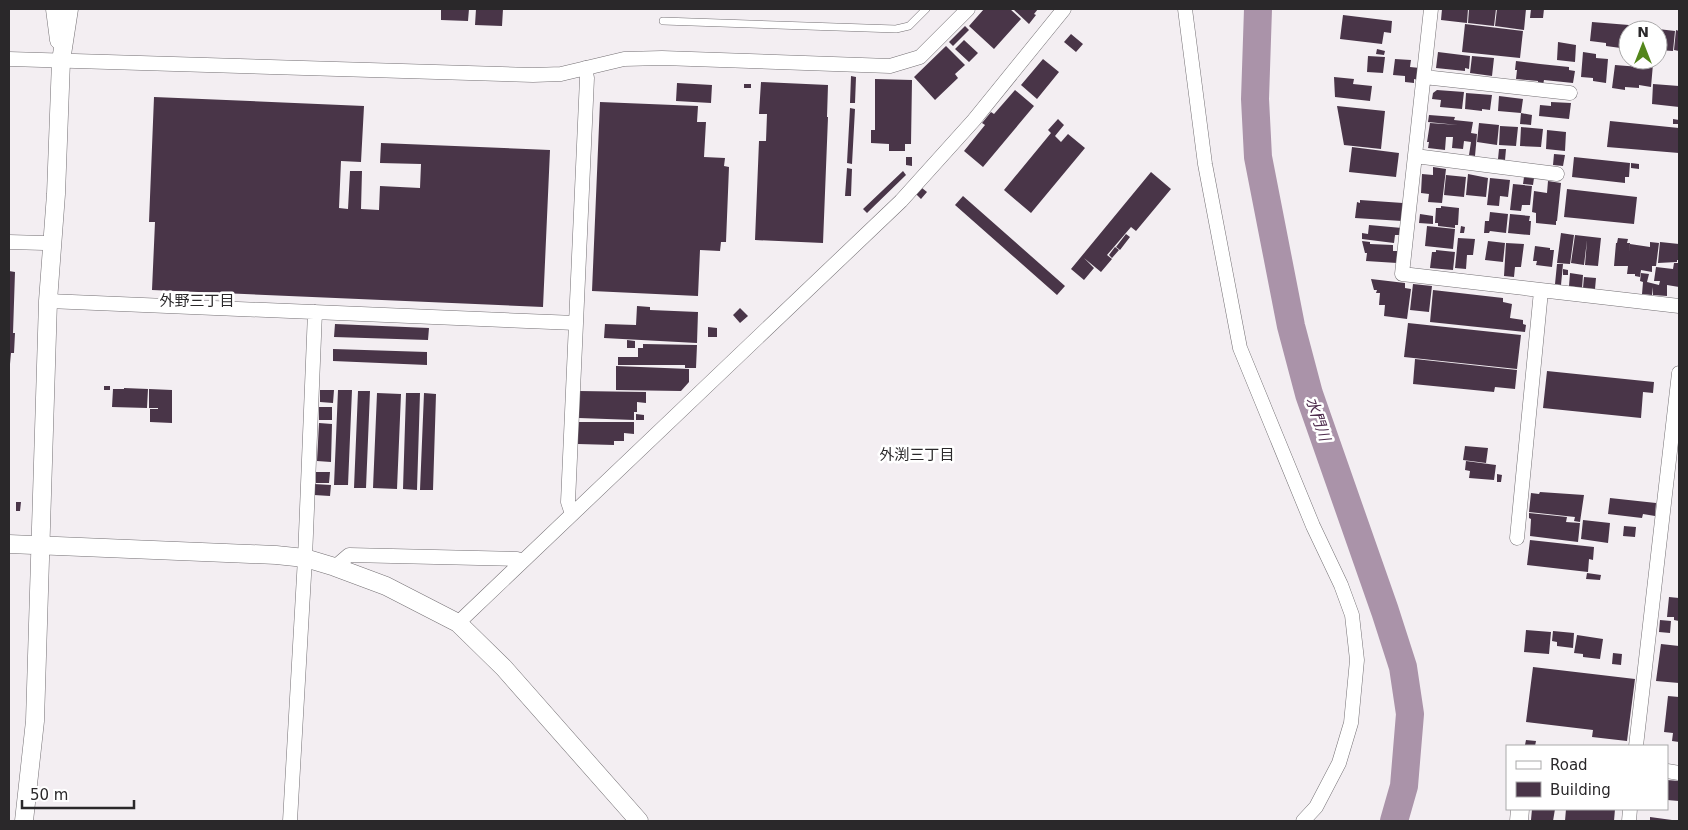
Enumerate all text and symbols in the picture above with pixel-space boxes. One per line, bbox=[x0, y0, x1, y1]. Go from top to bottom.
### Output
north arrow bbox=[1618, 20, 1668, 70]
text: N bbox=[1637, 24, 1649, 40]
district label: 外野三丁目 bbox=[159, 292, 235, 310]
water label: 水門川 bbox=[1302, 395, 1334, 445]
district label: 外渕三丁目 bbox=[879, 446, 955, 464]
legend bbox=[1506, 745, 1668, 810]
text: Road bbox=[1550, 756, 1588, 774]
scale bar bbox=[22, 778, 135, 810]
text: Building bbox=[1550, 781, 1611, 799]
text: 50 m bbox=[30, 786, 68, 804]

